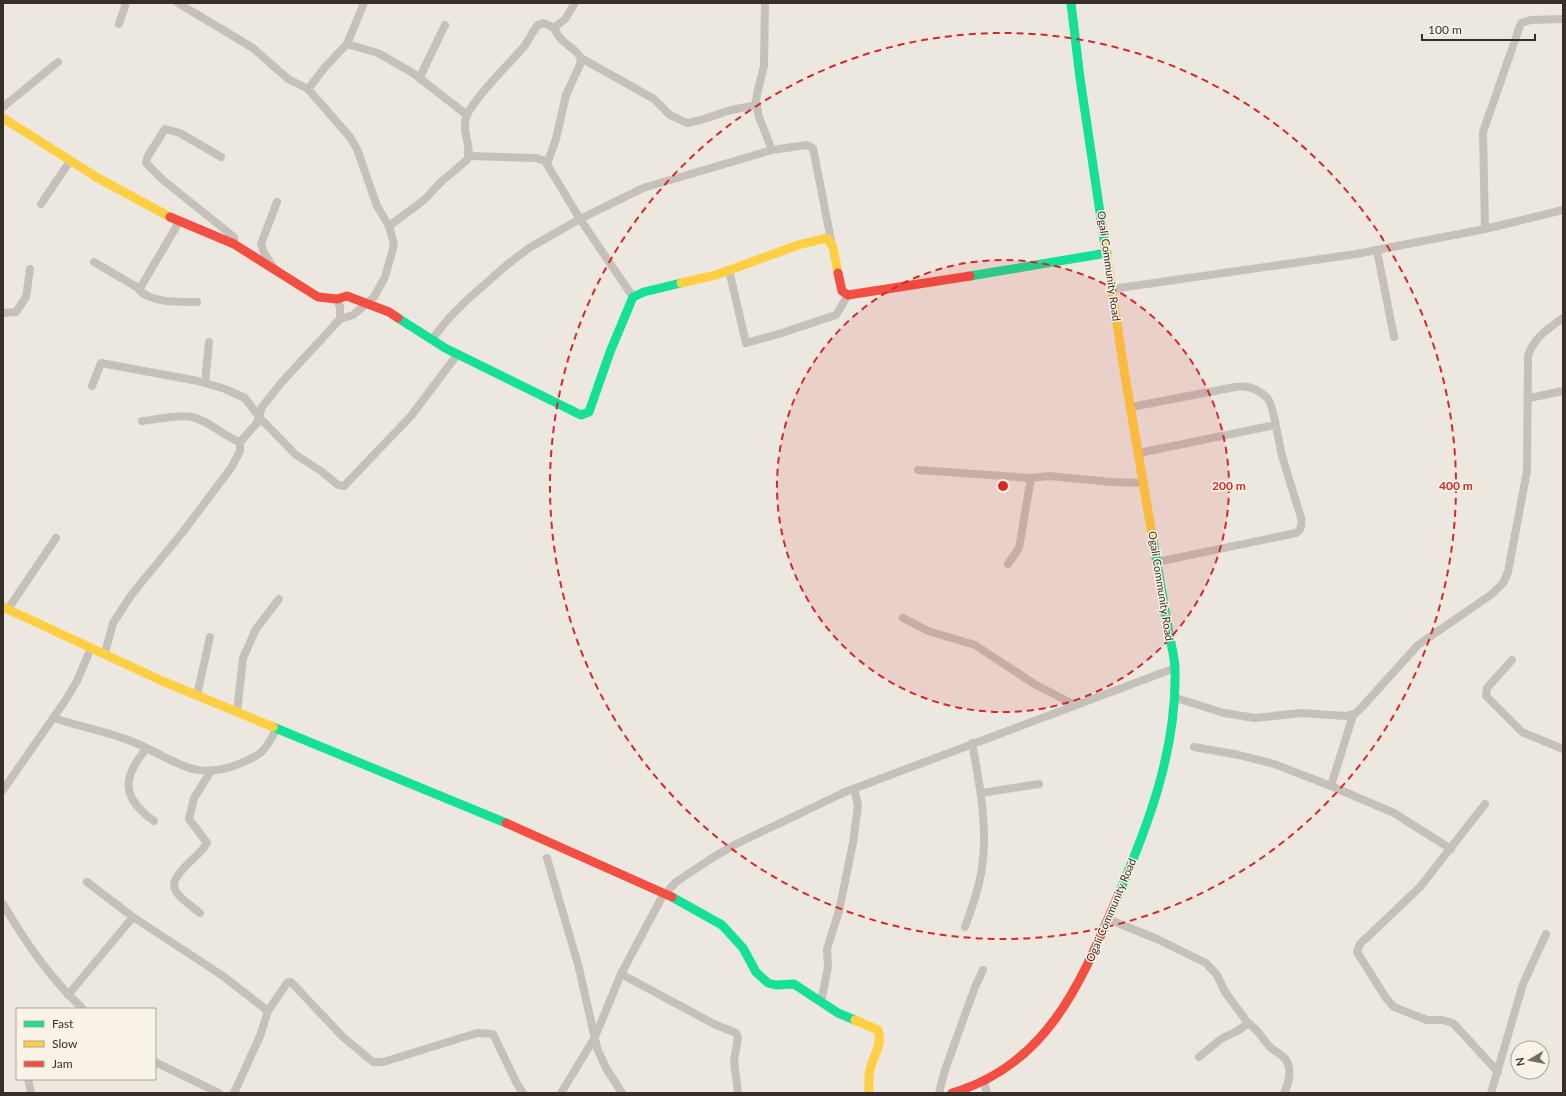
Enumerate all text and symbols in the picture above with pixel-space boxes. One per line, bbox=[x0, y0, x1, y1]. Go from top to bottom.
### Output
scale bar bbox=[1422, 16, 1535, 42]
text: 100 m bbox=[1428, 22, 1462, 37]
street label: Ogali Community Road bbox=[1095, 210, 1124, 322]
text: 200 m bbox=[1212, 478, 1246, 493]
text: 400 m bbox=[1439, 478, 1473, 493]
centre of rings bbox=[996, 479, 1010, 493]
street label: Ogali Community Road bbox=[1146, 530, 1177, 642]
street label: Ogali Community Road bbox=[1083, 856, 1138, 963]
legend bbox=[16, 1008, 156, 1080]
text: Fast bbox=[52, 1016, 74, 1031]
text: Slow bbox=[52, 1036, 78, 1051]
north arrow bbox=[1510, 1040, 1550, 1080]
text: Jam bbox=[52, 1056, 73, 1071]
text: N bbox=[1513, 1057, 1527, 1067]

